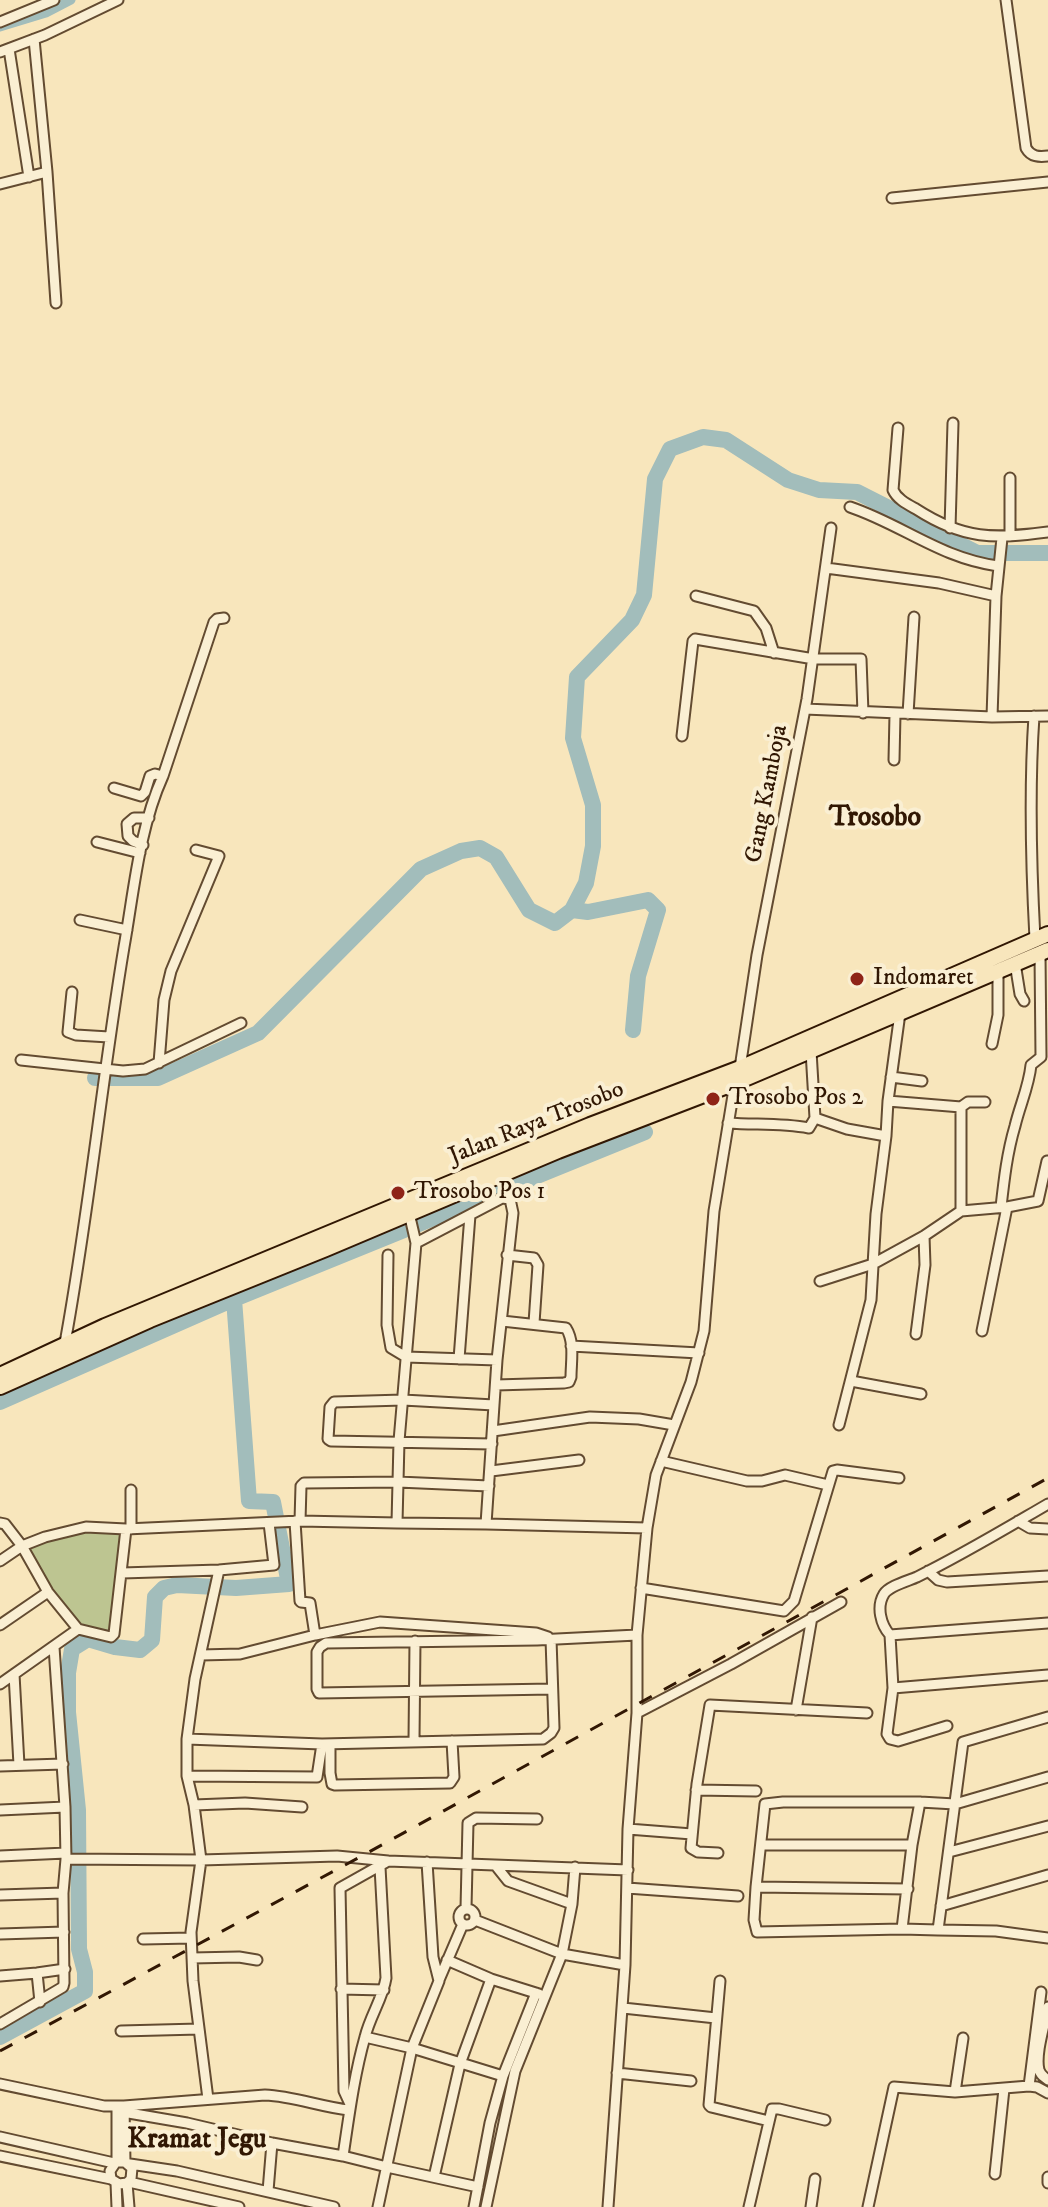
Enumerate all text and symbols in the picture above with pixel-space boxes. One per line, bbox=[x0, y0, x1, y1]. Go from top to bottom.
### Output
street label: Gang Kamboja bbox=[740, 722, 796, 866]
district label: Trosobo bbox=[829, 802, 921, 836]
place label: Indomaret bbox=[873, 965, 974, 993]
marker: Indomaret bbox=[848, 970, 866, 988]
street label: Jalan Raya Trosobo bbox=[445, 1076, 629, 1172]
place label: Trosobo Pos 2 bbox=[729, 1085, 863, 1113]
marker: Trosobo Pos 2 bbox=[704, 1090, 722, 1108]
place label: Trosobo Pos 1 bbox=[414, 1179, 545, 1207]
marker: Trosobo Pos 1 bbox=[389, 1184, 407, 1202]
district label: Kramat Jegu bbox=[127, 2124, 267, 2158]

